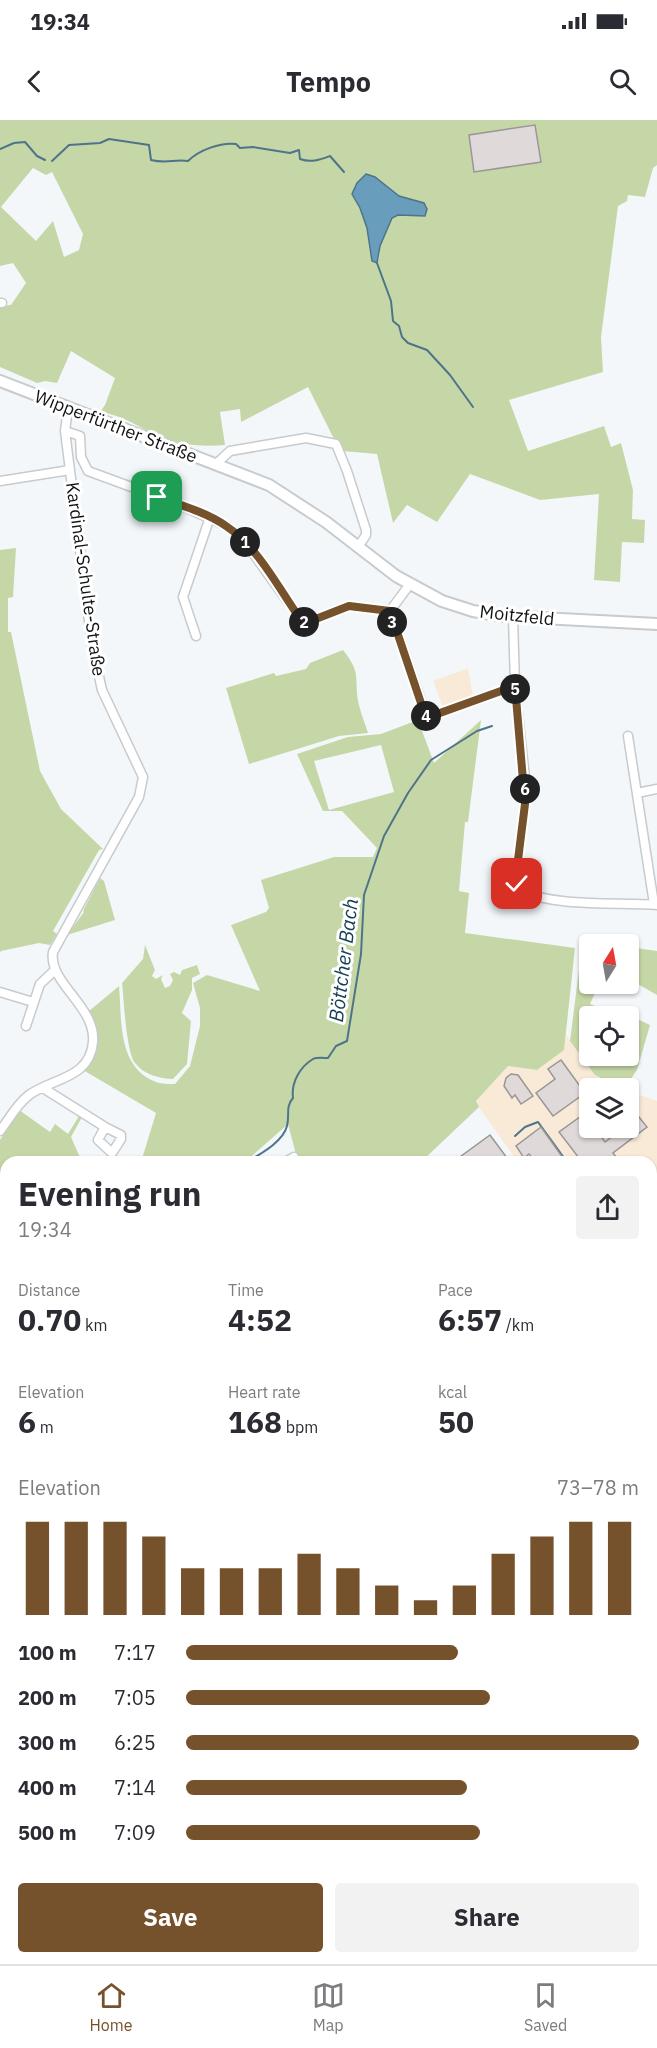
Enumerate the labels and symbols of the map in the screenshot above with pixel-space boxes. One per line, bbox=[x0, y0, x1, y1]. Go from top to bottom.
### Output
street label: Wipperfürther Straße bbox=[31, 384, 201, 468]
pin bbox=[131, 471, 182, 522]
street label: Kardinal-Schulte-Straße bbox=[61, 480, 111, 678]
pin: 1 bbox=[230, 527, 260, 557]
street label: Moitzfeld bbox=[479, 600, 555, 630]
pin: 2 bbox=[289, 607, 319, 637]
pin: 3 bbox=[377, 607, 407, 637]
pin: 5 bbox=[500, 674, 530, 704]
pin: 4 bbox=[411, 701, 441, 731]
pin: 6 bbox=[510, 774, 540, 804]
pin bbox=[491, 858, 542, 909]
water label: Böttcher Bach bbox=[322, 897, 364, 1023]
north arrow bbox=[579, 934, 639, 994]

